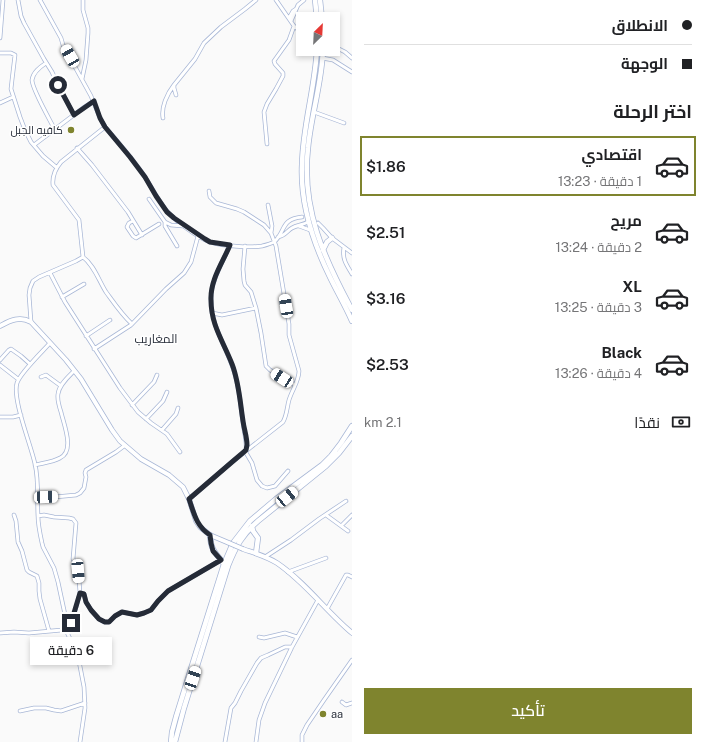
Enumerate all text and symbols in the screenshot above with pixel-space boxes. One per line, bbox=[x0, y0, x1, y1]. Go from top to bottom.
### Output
north arrow bbox=[296, 12, 340, 56]
map controls bbox=[296, 12, 340, 56]
text: الانطلاق bbox=[612, 17, 668, 34]
car bbox=[59, 43, 81, 69]
text: الوجهة bbox=[621, 55, 668, 72]
route start bbox=[49, 76, 67, 94]
text: اختر الرحلة bbox=[613, 101, 692, 122]
place label: كافيه الجبل bbox=[10, 124, 63, 137]
marker: كافيه الجبل bbox=[66, 125, 76, 135]
text: اقتصادي bbox=[582, 146, 642, 163]
icon: car bbox=[654, 148, 690, 184]
text: $1.86 bbox=[366, 158, 406, 175]
text: 1 دقيقة · 13:23 bbox=[558, 174, 642, 189]
text: مريح bbox=[610, 212, 642, 229]
icon: car bbox=[654, 214, 690, 250]
text: $2.51 bbox=[366, 224, 405, 241]
text: 2 دقيقة · 13:24 bbox=[555, 240, 642, 255]
text: XL bbox=[623, 278, 642, 295]
icon: car bbox=[654, 280, 690, 316]
text: $3.16 bbox=[366, 290, 405, 307]
car bbox=[278, 293, 294, 319]
text: 3 دقيقة · 13:25 bbox=[555, 300, 642, 315]
district label: المغاريب bbox=[135, 332, 177, 346]
text: Black bbox=[602, 344, 642, 361]
icon: car bbox=[654, 346, 690, 382]
text: $2.53 bbox=[366, 356, 409, 373]
car bbox=[269, 366, 295, 390]
text: 4 دقيقة · 13:26 bbox=[555, 366, 642, 381]
icon: cash bbox=[670, 411, 692, 433]
text: نقدًا bbox=[634, 414, 660, 431]
text: 2.1 km bbox=[364, 415, 402, 430]
car bbox=[274, 485, 300, 509]
car bbox=[34, 491, 58, 503]
car bbox=[71, 559, 85, 583]
route end bbox=[62, 614, 80, 632]
callout: 6 دقيقة bbox=[30, 637, 112, 665]
text: 6 دقيقة bbox=[48, 643, 94, 658]
car bbox=[184, 665, 202, 691]
button: تأكيد bbox=[364, 688, 692, 734]
place label: aa bbox=[331, 708, 343, 720]
marker: aa bbox=[318, 709, 328, 719]

